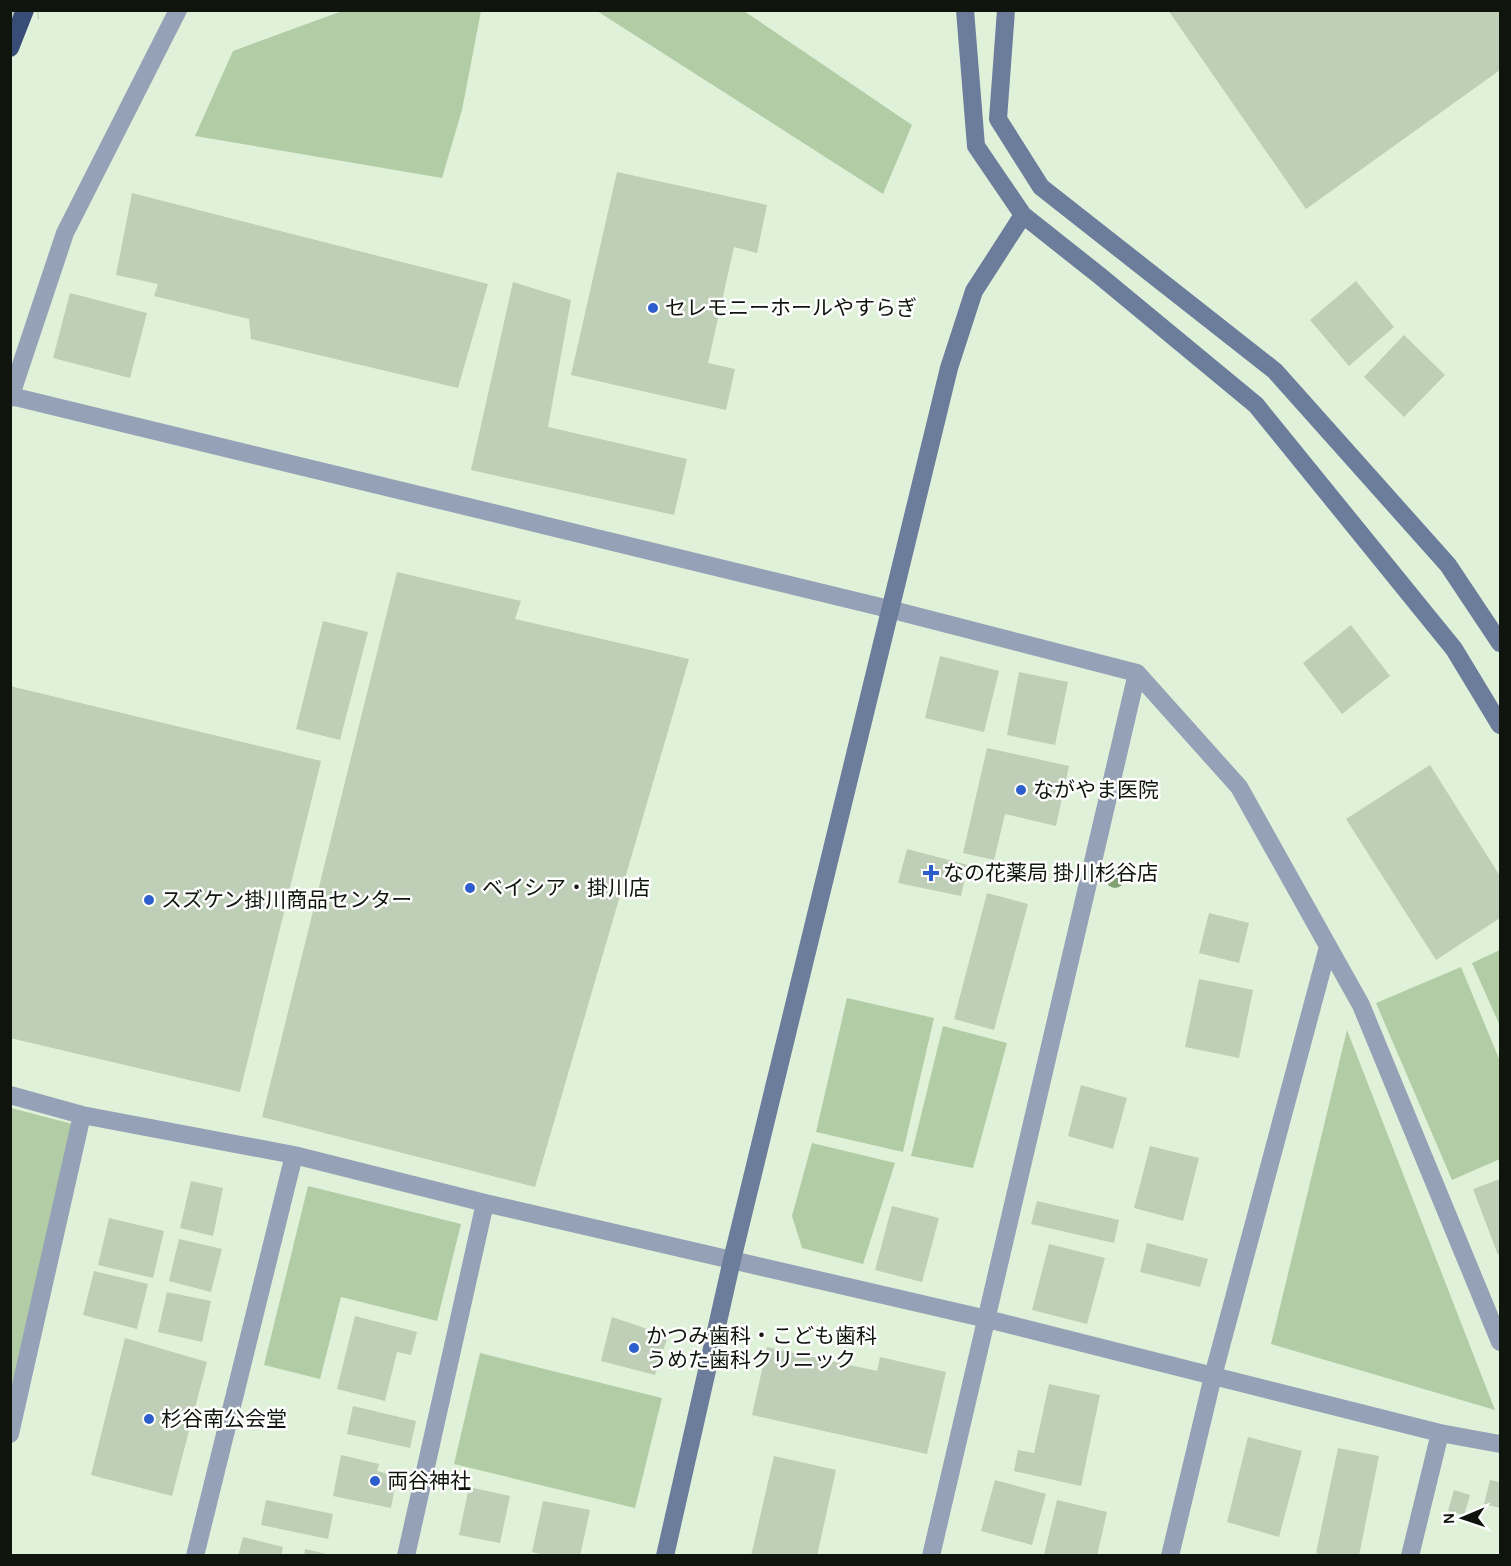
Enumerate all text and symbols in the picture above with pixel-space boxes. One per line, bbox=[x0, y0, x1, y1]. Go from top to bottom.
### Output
place label: セレモニーホールやすらぎ bbox=[665, 296, 917, 320]
marker: セレモニーホールやすらぎ bbox=[646, 301, 660, 315]
place label: ながやま医院 bbox=[1033, 778, 1159, 802]
marker: ながやま医院 bbox=[1014, 783, 1028, 797]
place label: なの花薬局 掛川杉谷店 bbox=[943, 861, 1158, 885]
marker: なの花薬局 掛川杉谷店 bbox=[924, 866, 938, 880]
place label: ベイシア・掛川店 bbox=[482, 876, 650, 900]
marker: ベイシア・掛川店 bbox=[463, 881, 477, 895]
place label: スズケン掛川商品センター bbox=[161, 888, 412, 912]
marker: スズケン掛川商品センター bbox=[142, 893, 156, 907]
place label: かつみ歯科・こども歯科 うめた歯科クリニック bbox=[646, 1324, 877, 1372]
marker: かつみ歯科・こども歯科 うめた歯科クリニック bbox=[627, 1341, 641, 1355]
place label: 杉谷南公会堂 bbox=[161, 1407, 287, 1431]
marker: 杉谷南公会堂 bbox=[142, 1412, 156, 1426]
place label: 両谷神社 bbox=[387, 1469, 471, 1493]
marker: 両谷神社 bbox=[368, 1474, 382, 1488]
north arrow bbox=[1433, 1488, 1493, 1548]
text: N bbox=[1439, 1512, 1458, 1525]

